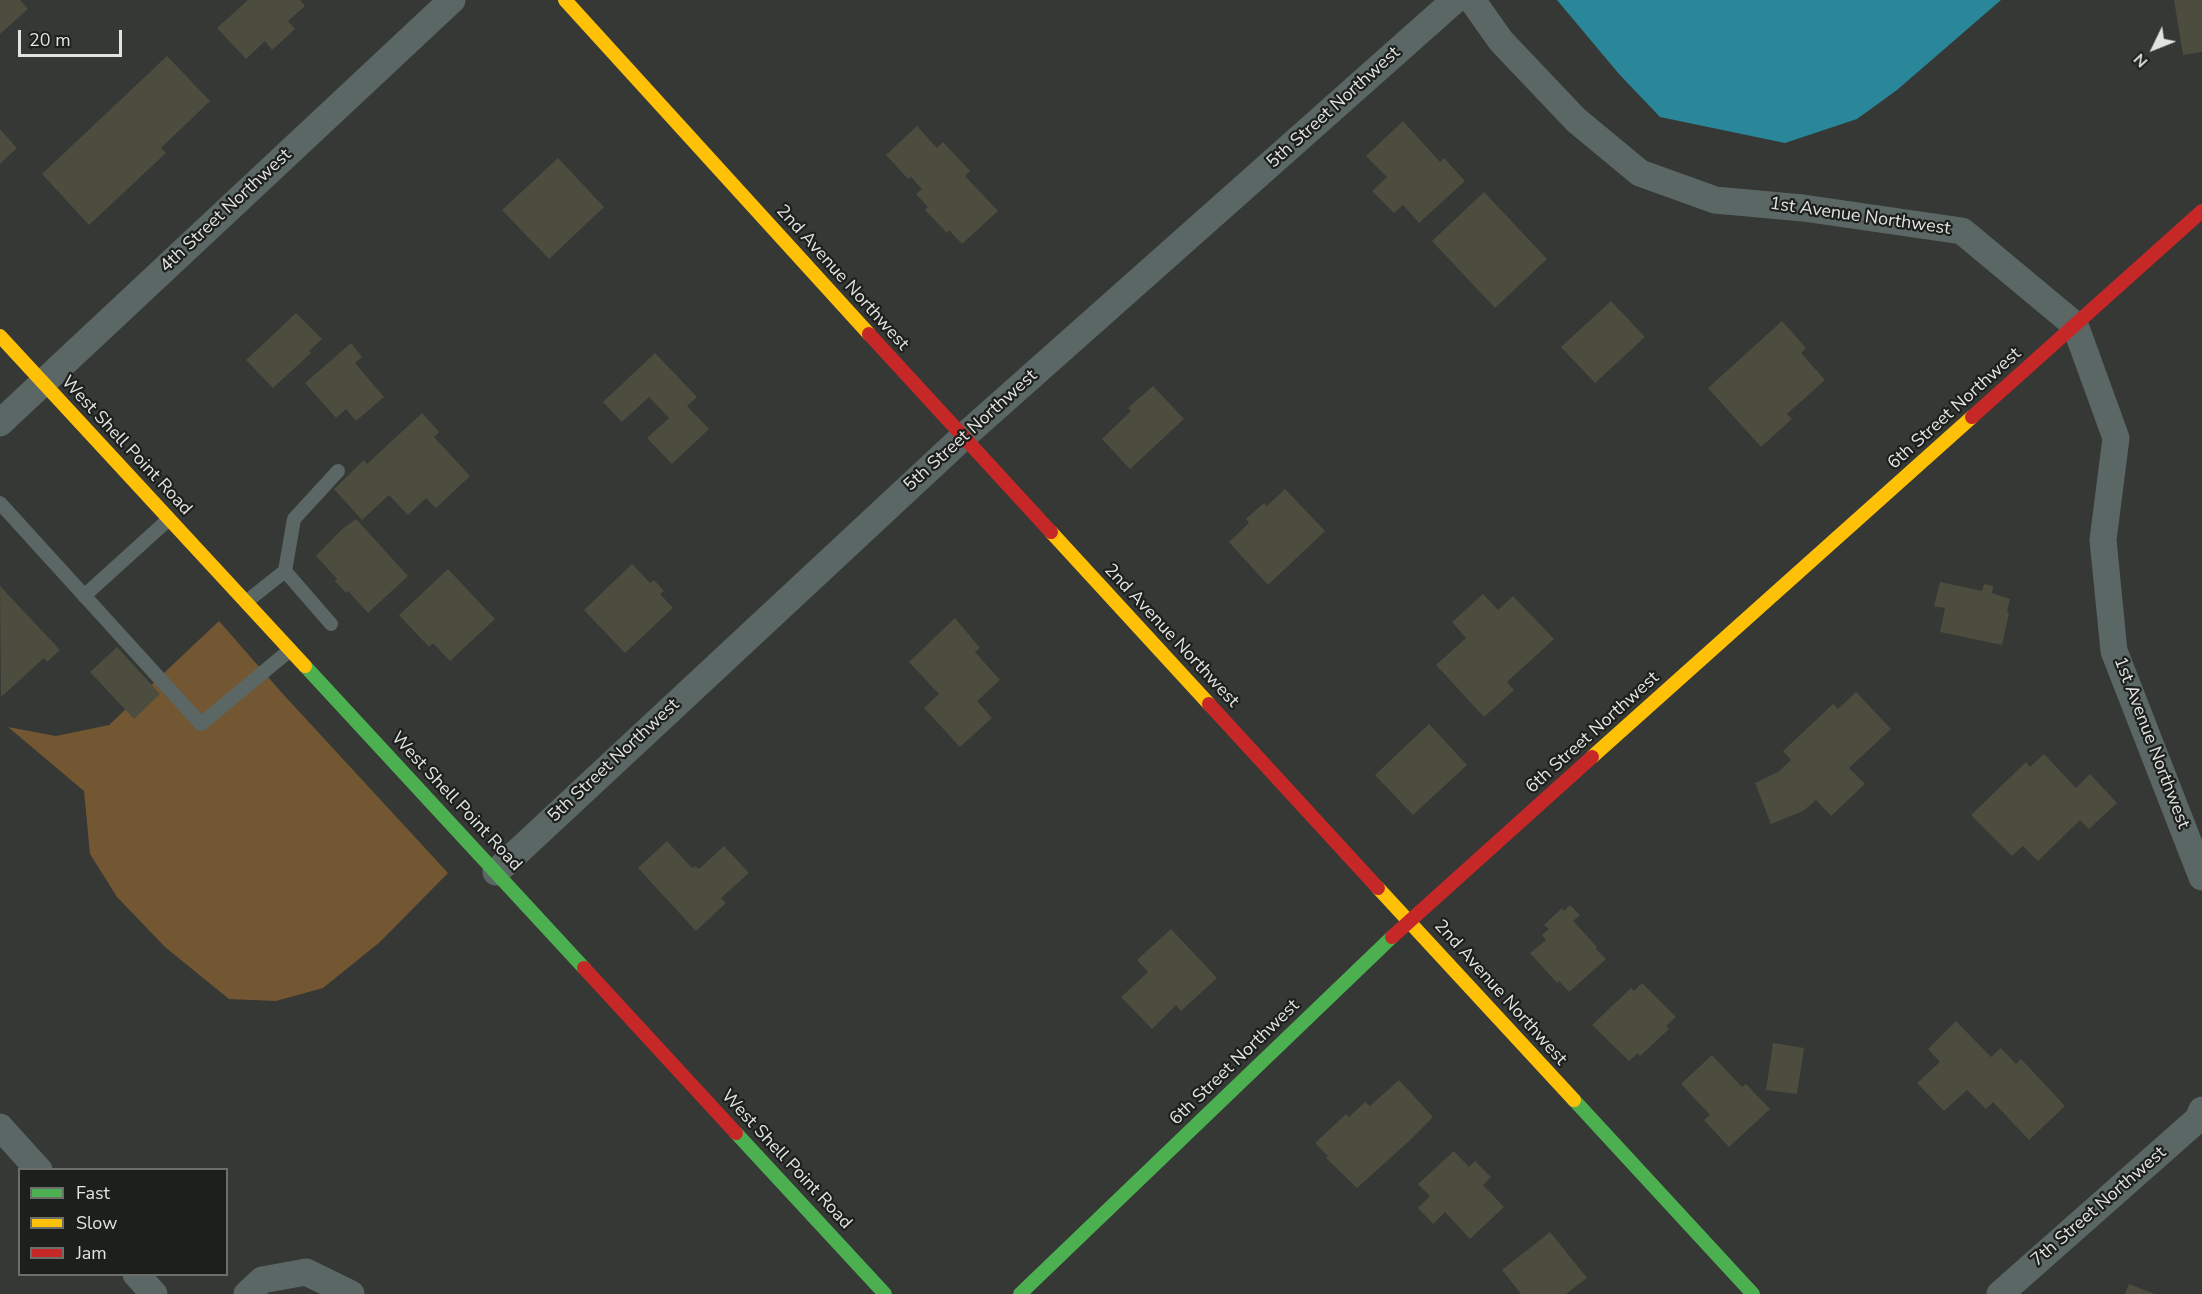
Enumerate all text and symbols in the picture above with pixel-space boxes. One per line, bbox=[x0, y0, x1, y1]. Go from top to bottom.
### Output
scale bar bbox=[21, 18, 124, 56]
north arrow bbox=[2124, 18, 2184, 78]
text: 20 m bbox=[29, 28, 71, 52]
street label: 5th Street Northwest bbox=[1263, 42, 1405, 174]
text: N bbox=[2129, 48, 2153, 72]
street label: 4th Street Northwest bbox=[156, 145, 296, 277]
street label: 1st Avenue Northwest bbox=[1768, 194, 1952, 240]
street label: 2nd Avenue Northwest bbox=[771, 201, 913, 355]
street label: 6th Street Northwest bbox=[1884, 343, 2026, 475]
street label: 5th Street Northwest bbox=[900, 365, 1042, 497]
street label: West Shell Point Road bbox=[56, 372, 196, 520]
street label: 2nd Avenue Northwest bbox=[1099, 560, 1243, 712]
street label: 1st Avenue Northwest bbox=[2108, 654, 2194, 832]
street label: 6th Street Northwest bbox=[1522, 667, 1664, 799]
street label: 5th Street Northwest bbox=[544, 695, 684, 827]
street label: West Shell Point Road bbox=[386, 728, 526, 876]
street label: 2nd Avenue Northwest bbox=[1429, 916, 1571, 1070]
street label: 6th Street Northwest bbox=[1166, 996, 1304, 1130]
street label: West Shell Point Road bbox=[716, 1086, 856, 1234]
street label: 7th Street Northwest bbox=[2027, 1142, 2171, 1272]
legend bbox=[18, 1168, 228, 1276]
text: Fast bbox=[76, 1181, 110, 1205]
text: Slow bbox=[76, 1211, 117, 1235]
text: Jam bbox=[76, 1241, 107, 1265]

